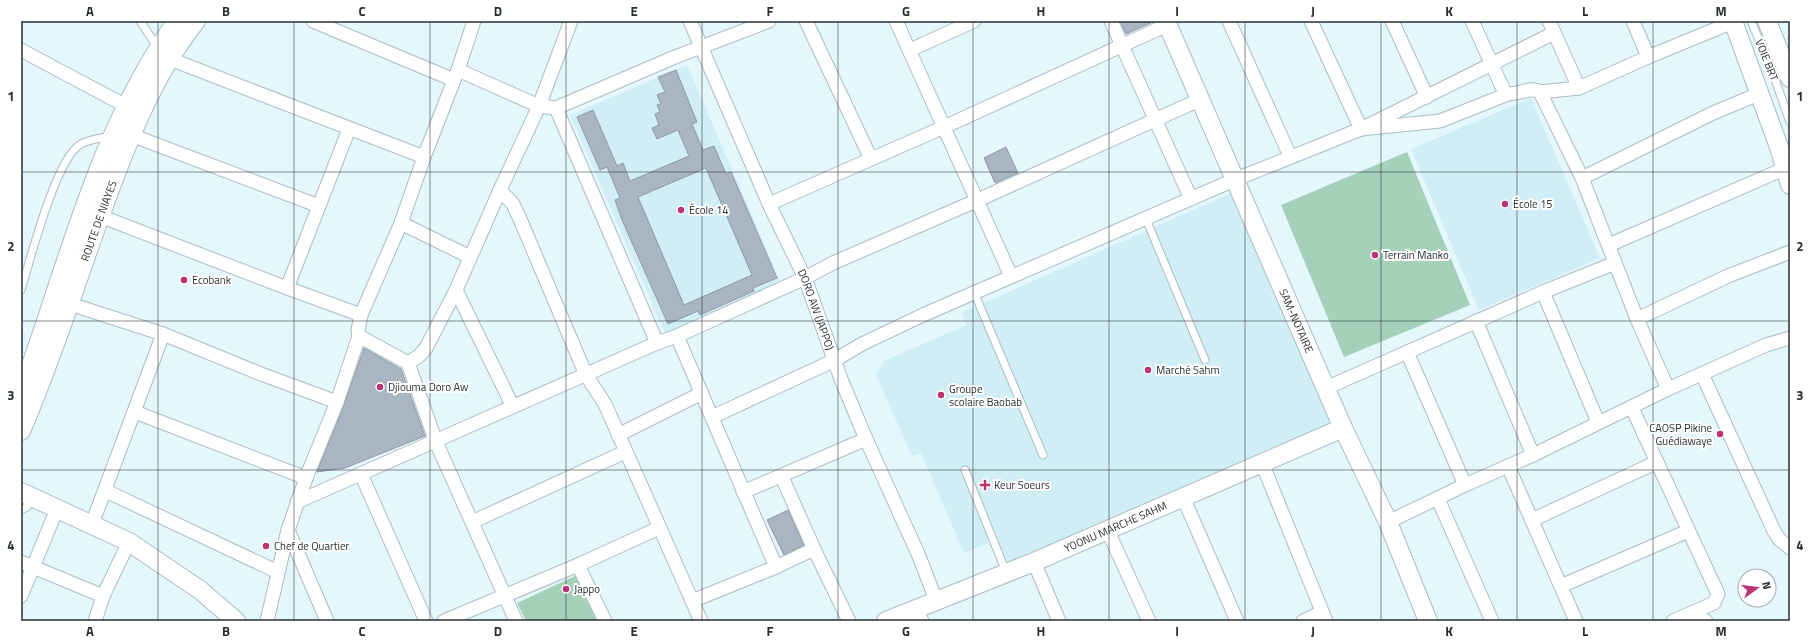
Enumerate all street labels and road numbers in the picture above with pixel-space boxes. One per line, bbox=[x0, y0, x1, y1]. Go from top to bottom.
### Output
street label: VOIE BRT bbox=[1751, 37, 1783, 84]
street label: ROUTE DE NIAYES bbox=[77, 178, 121, 264]
street label: DORO AW (JAPPO) bbox=[794, 266, 838, 352]
street label: SAM-NOTAIRE bbox=[1275, 286, 1317, 355]
street label: YOONU MARCHE SAHM bbox=[1061, 497, 1169, 556]

